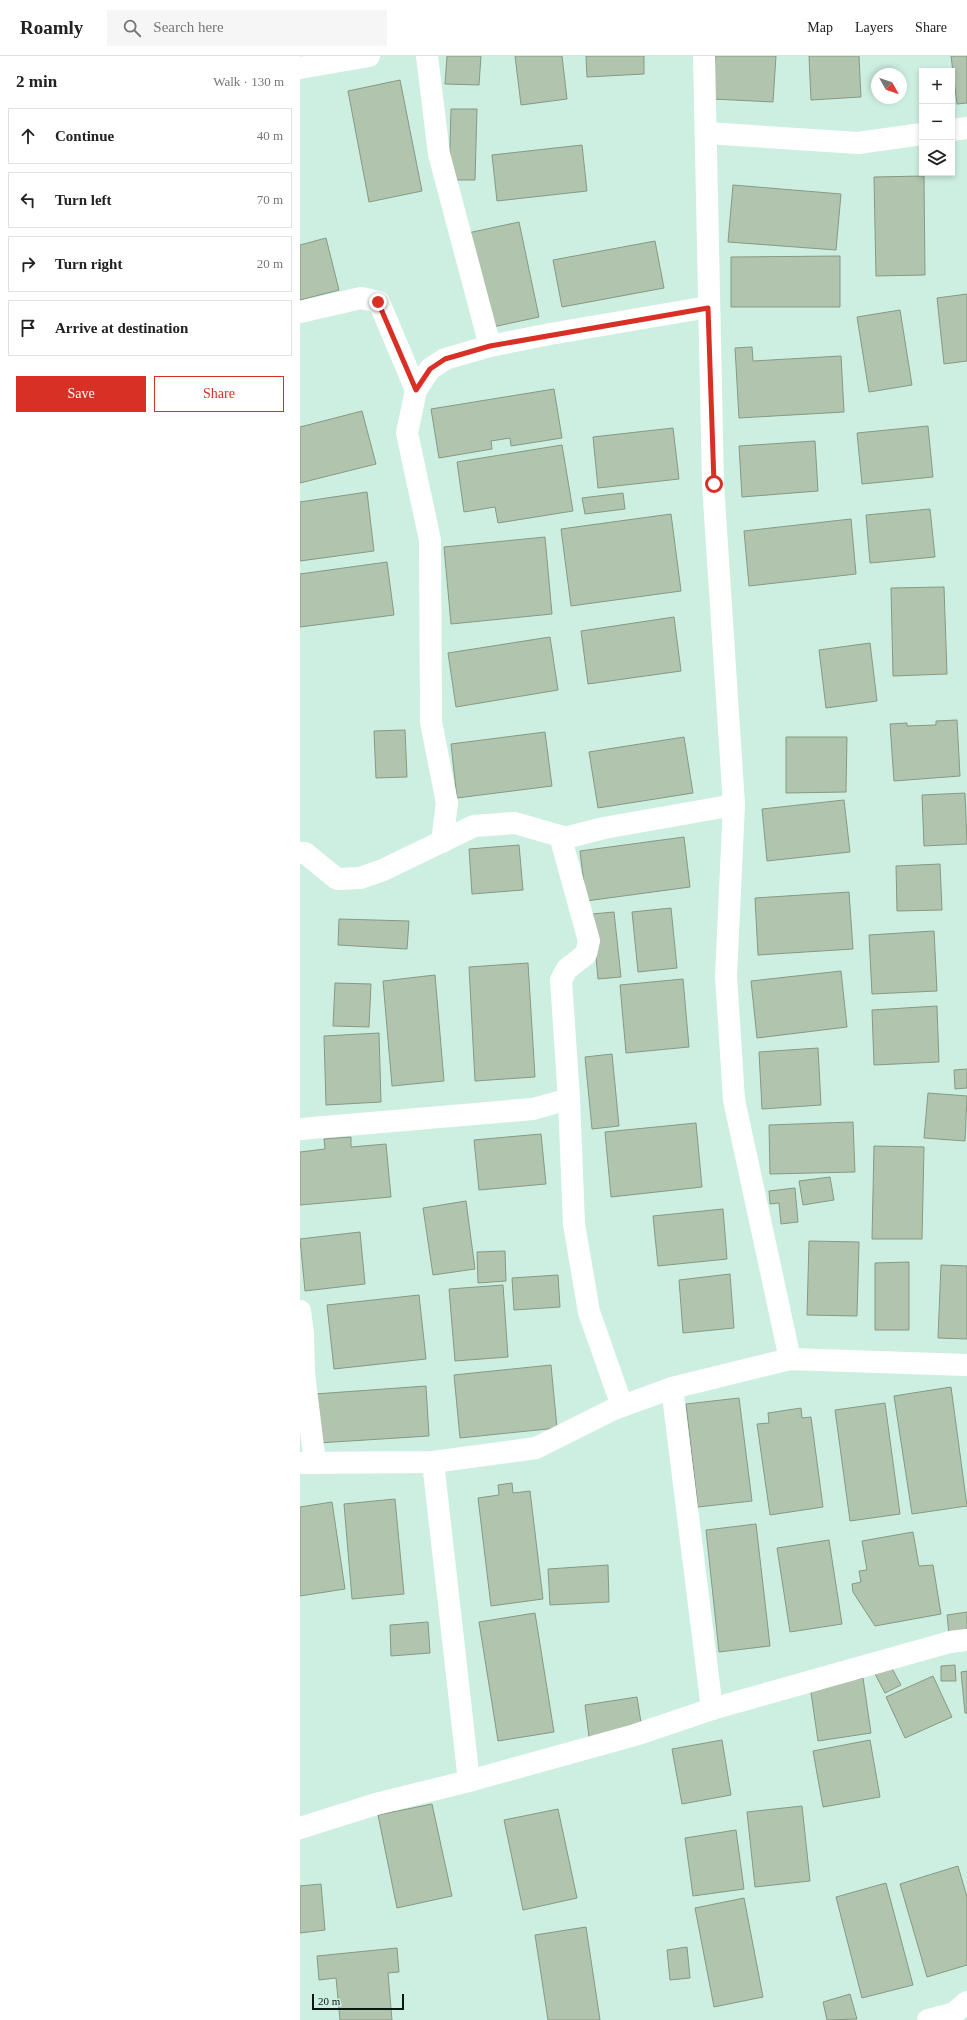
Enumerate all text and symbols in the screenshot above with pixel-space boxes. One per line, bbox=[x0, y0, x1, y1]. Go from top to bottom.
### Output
search box bbox=[107, 10, 387, 46]
text: Roamly bbox=[20, 17, 83, 38]
icon: search bbox=[121, 17, 143, 39]
text: Search here bbox=[153, 19, 224, 35]
text: Map bbox=[807, 20, 833, 35]
text: Layers bbox=[855, 20, 893, 35]
text: Share bbox=[915, 20, 947, 35]
north arrow bbox=[871, 68, 907, 104]
map controls bbox=[919, 68, 955, 176]
button: + bbox=[919, 68, 955, 104]
text: 2 min bbox=[16, 72, 57, 91]
text: Walk · 130 m bbox=[213, 74, 284, 89]
button: − bbox=[919, 104, 955, 140]
icon: ahead bbox=[17, 125, 39, 147]
text: Continue bbox=[55, 128, 114, 144]
text: 40 m bbox=[257, 128, 283, 143]
button: layers bbox=[919, 140, 955, 176]
icon: left bbox=[17, 189, 39, 211]
text: Turn left bbox=[55, 192, 112, 208]
text: 70 m bbox=[257, 192, 283, 207]
icon: right bbox=[17, 253, 39, 275]
text: Turn right bbox=[55, 256, 122, 272]
text: 20 m bbox=[257, 256, 283, 271]
route end bbox=[369, 293, 387, 311]
icon: arrive bbox=[17, 317, 39, 339]
text: Arrive at destination bbox=[55, 320, 188, 336]
button: Save bbox=[16, 376, 146, 412]
button: Share bbox=[154, 376, 284, 412]
route start bbox=[705, 475, 723, 493]
scale bar bbox=[312, 1992, 404, 2011]
text: 20 m bbox=[318, 1995, 340, 2007]

